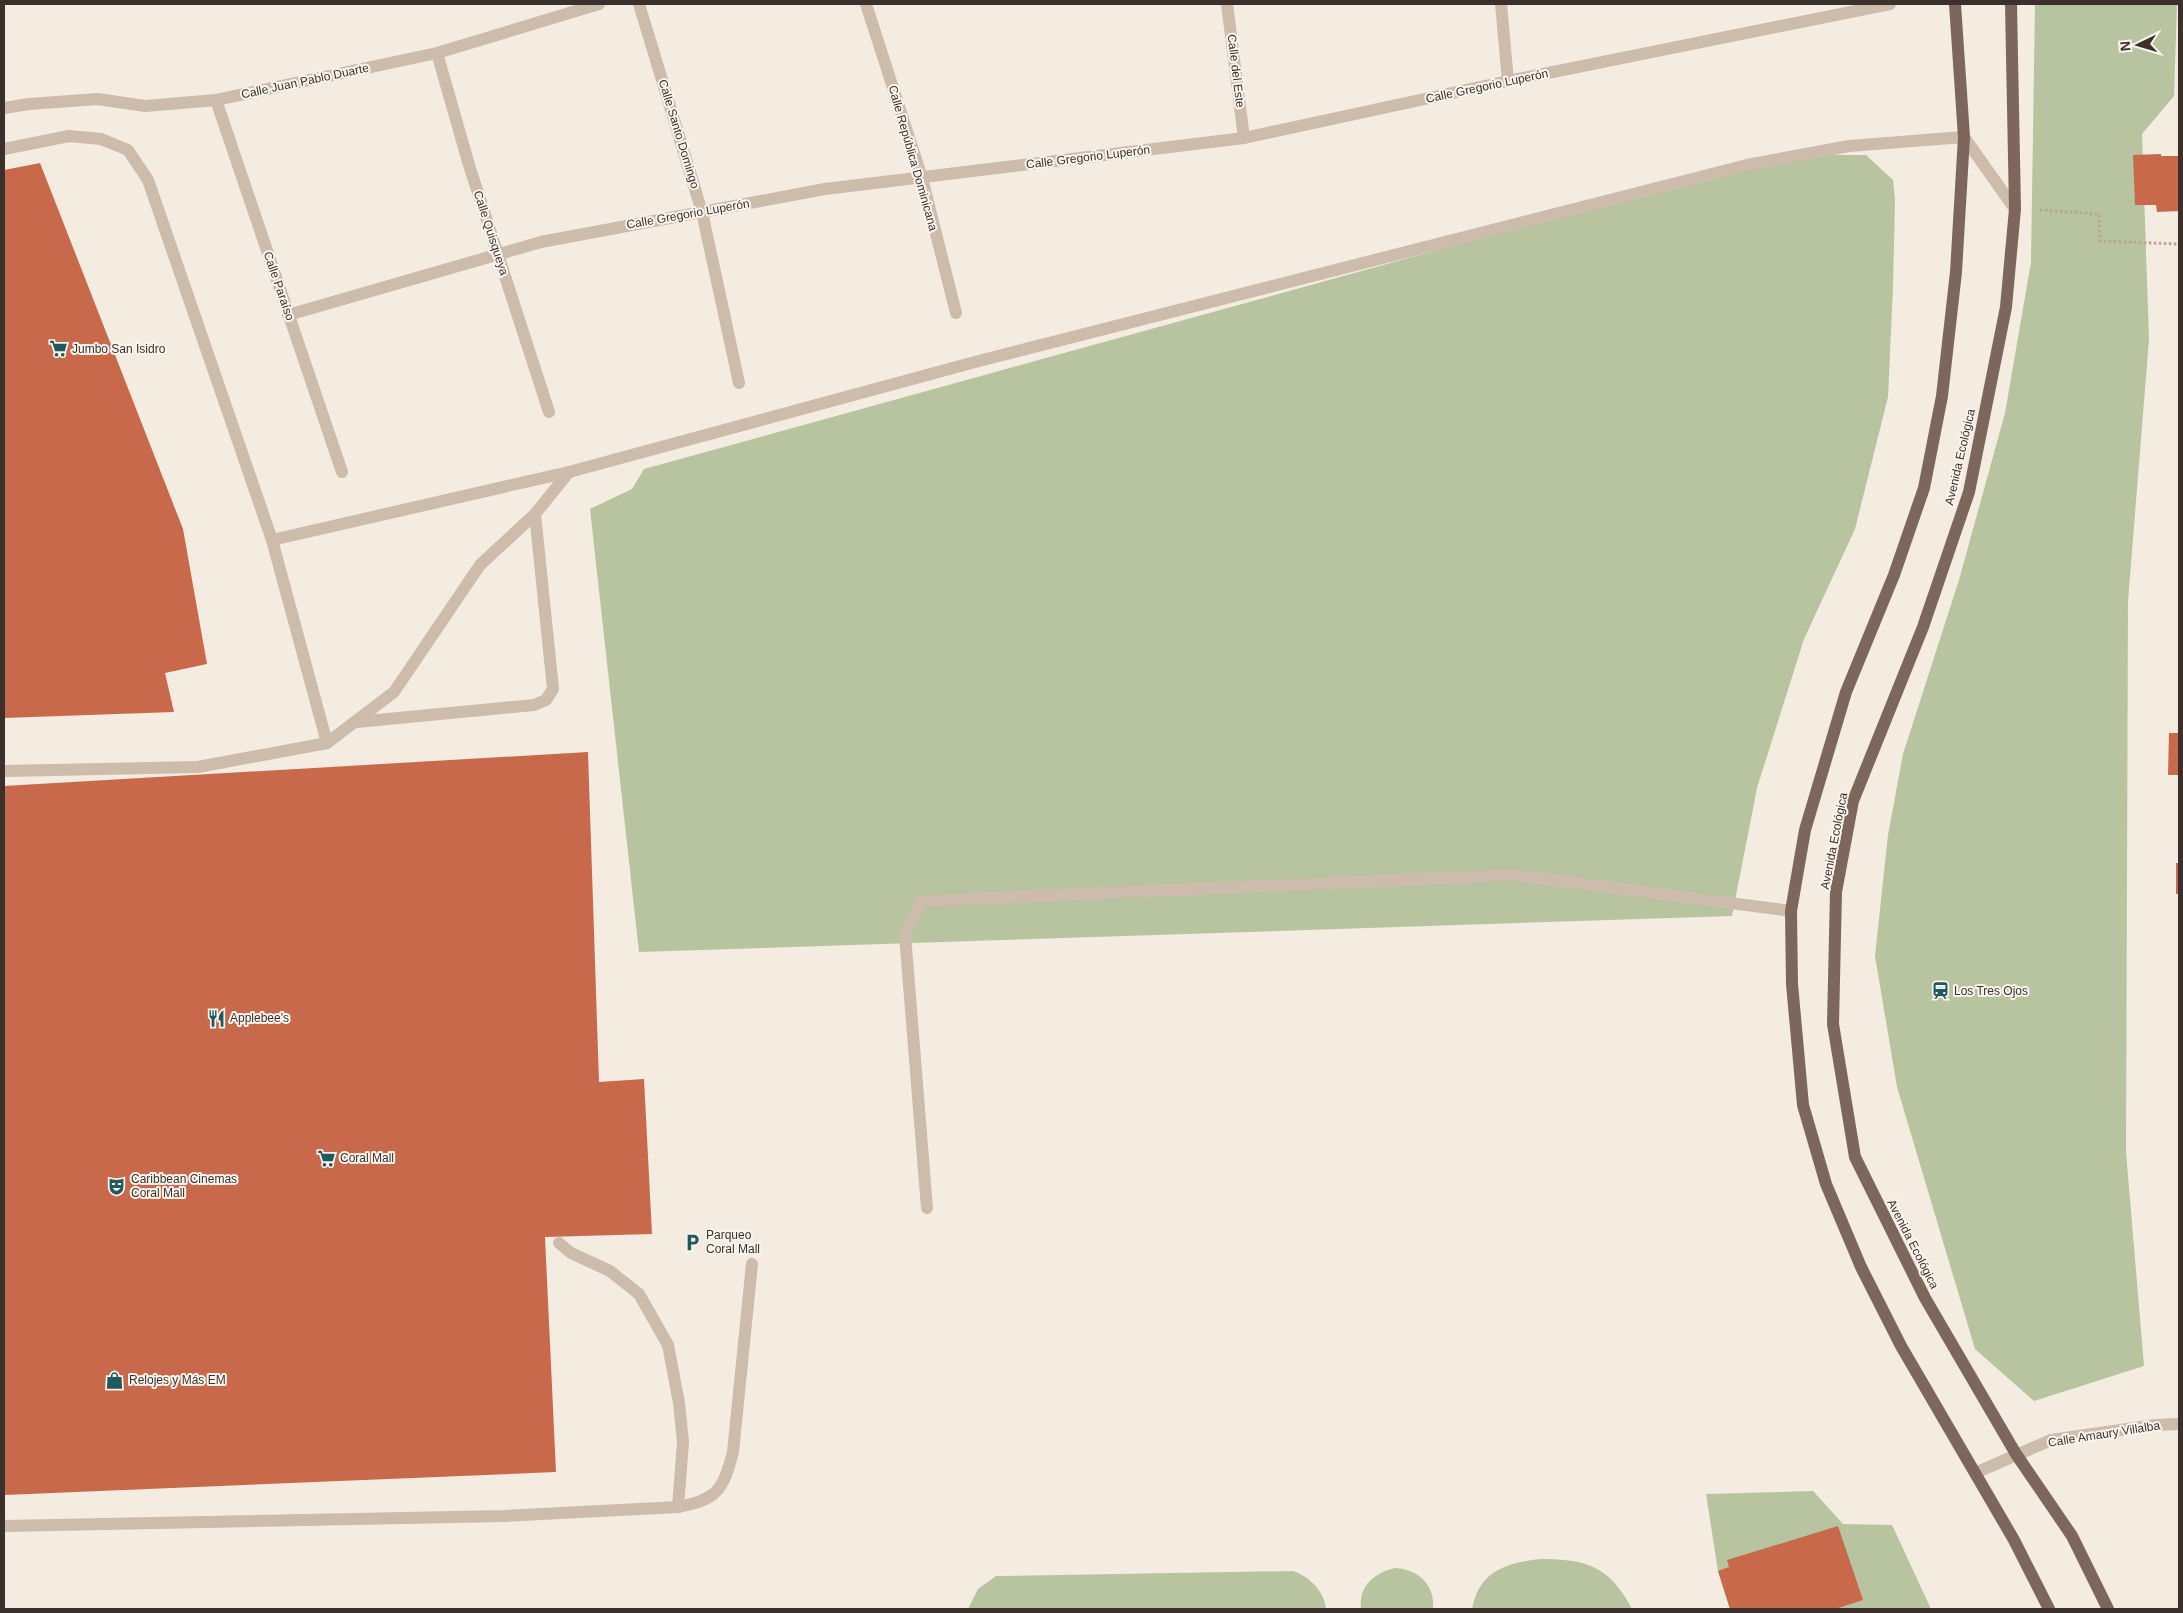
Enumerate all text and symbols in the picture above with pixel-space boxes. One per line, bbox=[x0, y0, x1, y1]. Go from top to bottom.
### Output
north arrow bbox=[2113, 20, 2163, 70]
street label: Calle del Este bbox=[1225, 33, 1247, 109]
text: N bbox=[2117, 40, 2133, 52]
street label: Calle Juan Pablo Duarte bbox=[240, 61, 370, 101]
street label: Calle Gregorio Luperón bbox=[1425, 66, 1549, 106]
street label: Calle Santo Domingo bbox=[656, 78, 702, 191]
street label: Calle República Dominicana bbox=[885, 84, 941, 233]
street label: Calle Gregorio Luperón bbox=[1025, 142, 1151, 172]
street label: Calle Quisqueya bbox=[471, 189, 511, 277]
street label: Calle Gregorio Luperón bbox=[625, 196, 751, 232]
street label: Calle Paraíso bbox=[261, 250, 297, 323]
supermarket icon: Jumbo San Isidro bbox=[48, 339, 68, 359]
place label: Jumbo San Isidro bbox=[72, 342, 166, 356]
street label: Avenida Ecológica bbox=[1942, 407, 1978, 507]
street label: Avenida Ecológica bbox=[1818, 791, 1850, 891]
station icon: Los Tres Ojos bbox=[1930, 981, 1950, 1001]
place label: Los Tres Ojos bbox=[1954, 984, 2028, 998]
restaurant icon: Applebee's bbox=[206, 1008, 226, 1028]
place label: Applebee's bbox=[230, 1011, 289, 1025]
supermarket icon: Coral Mall bbox=[316, 1148, 336, 1168]
place label: Coral Mall bbox=[340, 1151, 394, 1165]
place label: Caribbean Cinemas Coral Mall bbox=[131, 1172, 237, 1200]
theatre icon: Caribbean Cinemas Coral Mall bbox=[107, 1176, 127, 1196]
street label: Avenida Ecológica bbox=[1884, 1197, 1942, 1291]
place label: Parqueo Coral Mall bbox=[706, 1228, 760, 1256]
parking icon: Parqueo Coral Mall bbox=[682, 1232, 702, 1252]
shop icon: Relojes y Más EM bbox=[105, 1370, 125, 1390]
place label: Relojes y Más EM bbox=[129, 1373, 226, 1387]
street label: Calle Amaury Villalba bbox=[2047, 1418, 2161, 1450]

